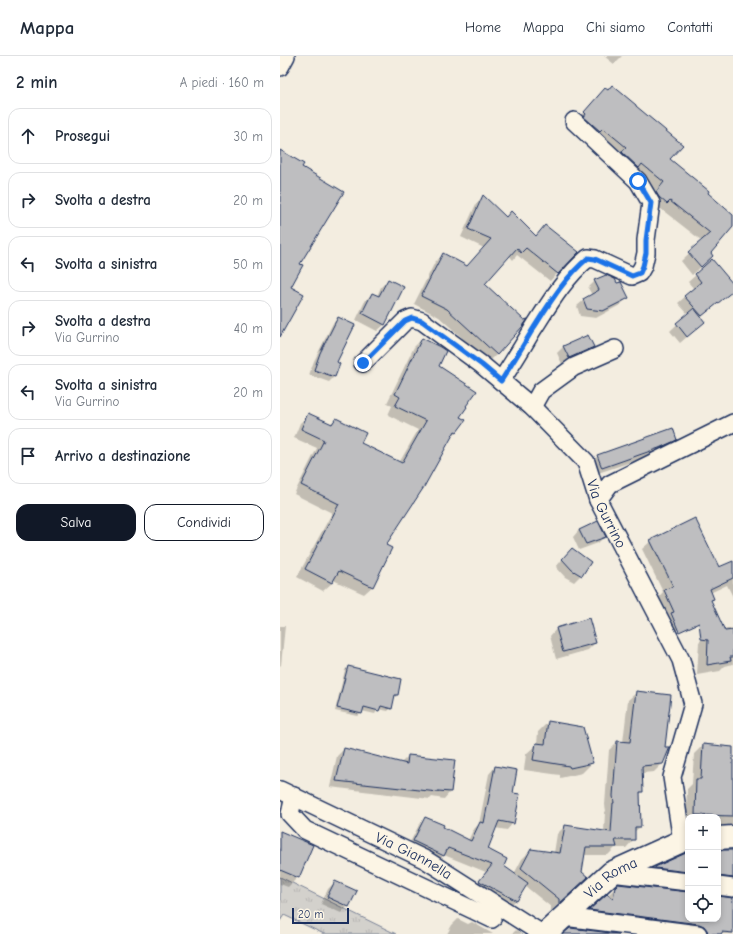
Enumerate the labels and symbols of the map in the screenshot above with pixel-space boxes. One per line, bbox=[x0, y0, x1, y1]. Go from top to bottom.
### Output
route start bbox=[629, 172, 647, 190]
route end bbox=[354, 354, 372, 372]
street label: Via Gurrino bbox=[583, 477, 630, 551]
street label: Via Giannella bbox=[372, 828, 456, 883]
street label: Via Roma bbox=[580, 853, 640, 902]
scale bar bbox=[292, 906, 349, 925]

